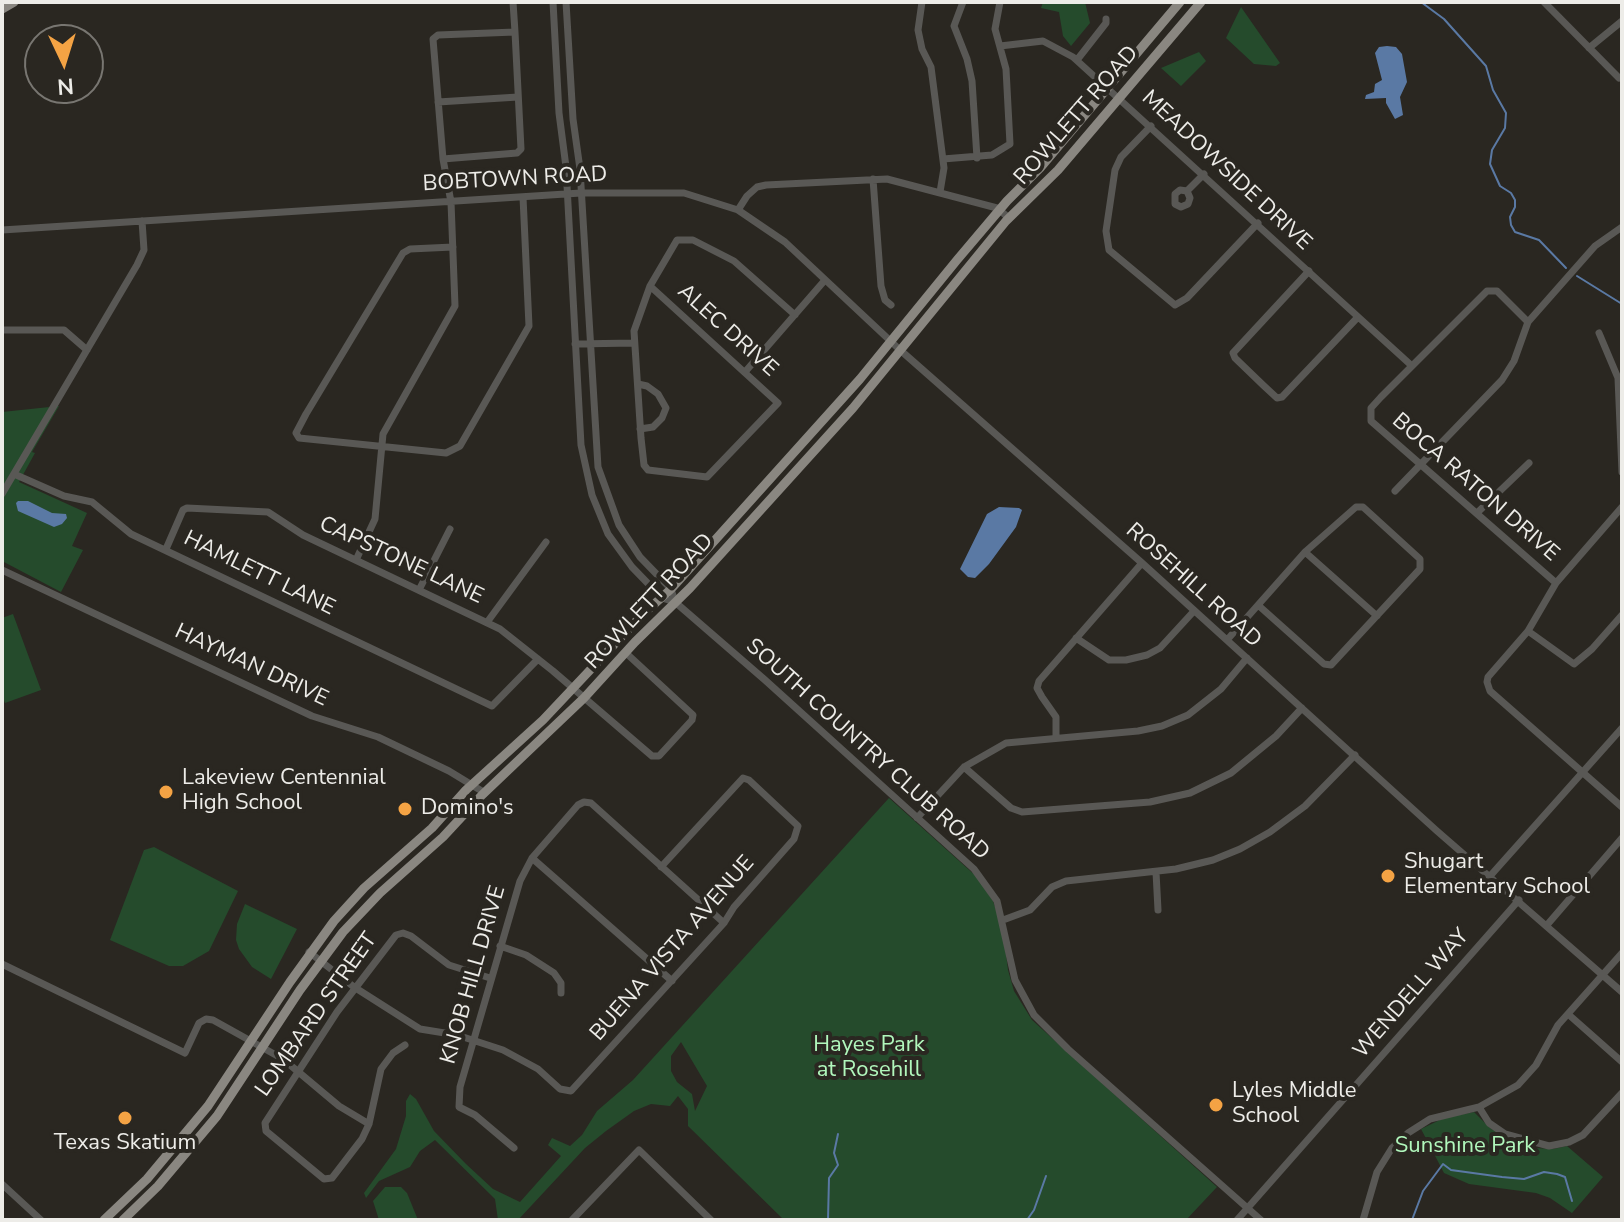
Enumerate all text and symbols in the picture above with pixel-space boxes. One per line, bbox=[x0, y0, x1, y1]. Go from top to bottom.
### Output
north arrow bbox=[24, 24, 104, 104]
street label: ROWLETT ROAD bbox=[1009, 41, 1145, 191]
text: N bbox=[56, 70, 75, 101]
street label: MEADOWSIDE DRIVE bbox=[1136, 85, 1316, 257]
street label: BOBTOWN ROAD bbox=[422, 162, 608, 198]
street label: ALEC DRIVE bbox=[671, 279, 783, 383]
street label: BOCA RATON DRIVE bbox=[1386, 408, 1564, 568]
street label: CAPSTONE LANE bbox=[315, 511, 487, 611]
street label: ROSEHILL ROAD bbox=[1120, 518, 1266, 654]
street label: HAMLETT LANE bbox=[179, 526, 339, 622]
street label: ROWLETT ROAD bbox=[580, 529, 720, 675]
street label: HAYMAN DRIVE bbox=[170, 619, 332, 713]
street label: SOUTH COUNTRY CLUB ROAD bbox=[740, 634, 994, 866]
place label: Lakeview Centennial High School bbox=[182, 766, 386, 818]
marker: Lakeview Centennial High School bbox=[157, 783, 175, 801]
place label: Domino's bbox=[421, 796, 514, 822]
marker: Domino's bbox=[396, 800, 414, 818]
place label: Shugart Elementary School bbox=[1404, 850, 1590, 902]
street label: BUENA VISTA AVENUE bbox=[585, 851, 761, 1047]
marker: Shugart Elementary School bbox=[1379, 867, 1397, 885]
street label: KNOB HILL DRIVE bbox=[436, 883, 512, 1067]
street label: WENDELL WAY bbox=[1349, 924, 1475, 1064]
street label: LOMBARD STREET bbox=[251, 928, 383, 1102]
park label: Hayes Park at Rosehill bbox=[813, 1033, 925, 1084]
place label: Lyles Middle School bbox=[1232, 1079, 1356, 1130]
marker: Lyles Middle School bbox=[1207, 1096, 1225, 1114]
marker: Texas Skatium bbox=[116, 1109, 134, 1127]
place label: Texas Skatium bbox=[54, 1131, 196, 1157]
park label: Sunshine Park bbox=[1395, 1134, 1535, 1160]

